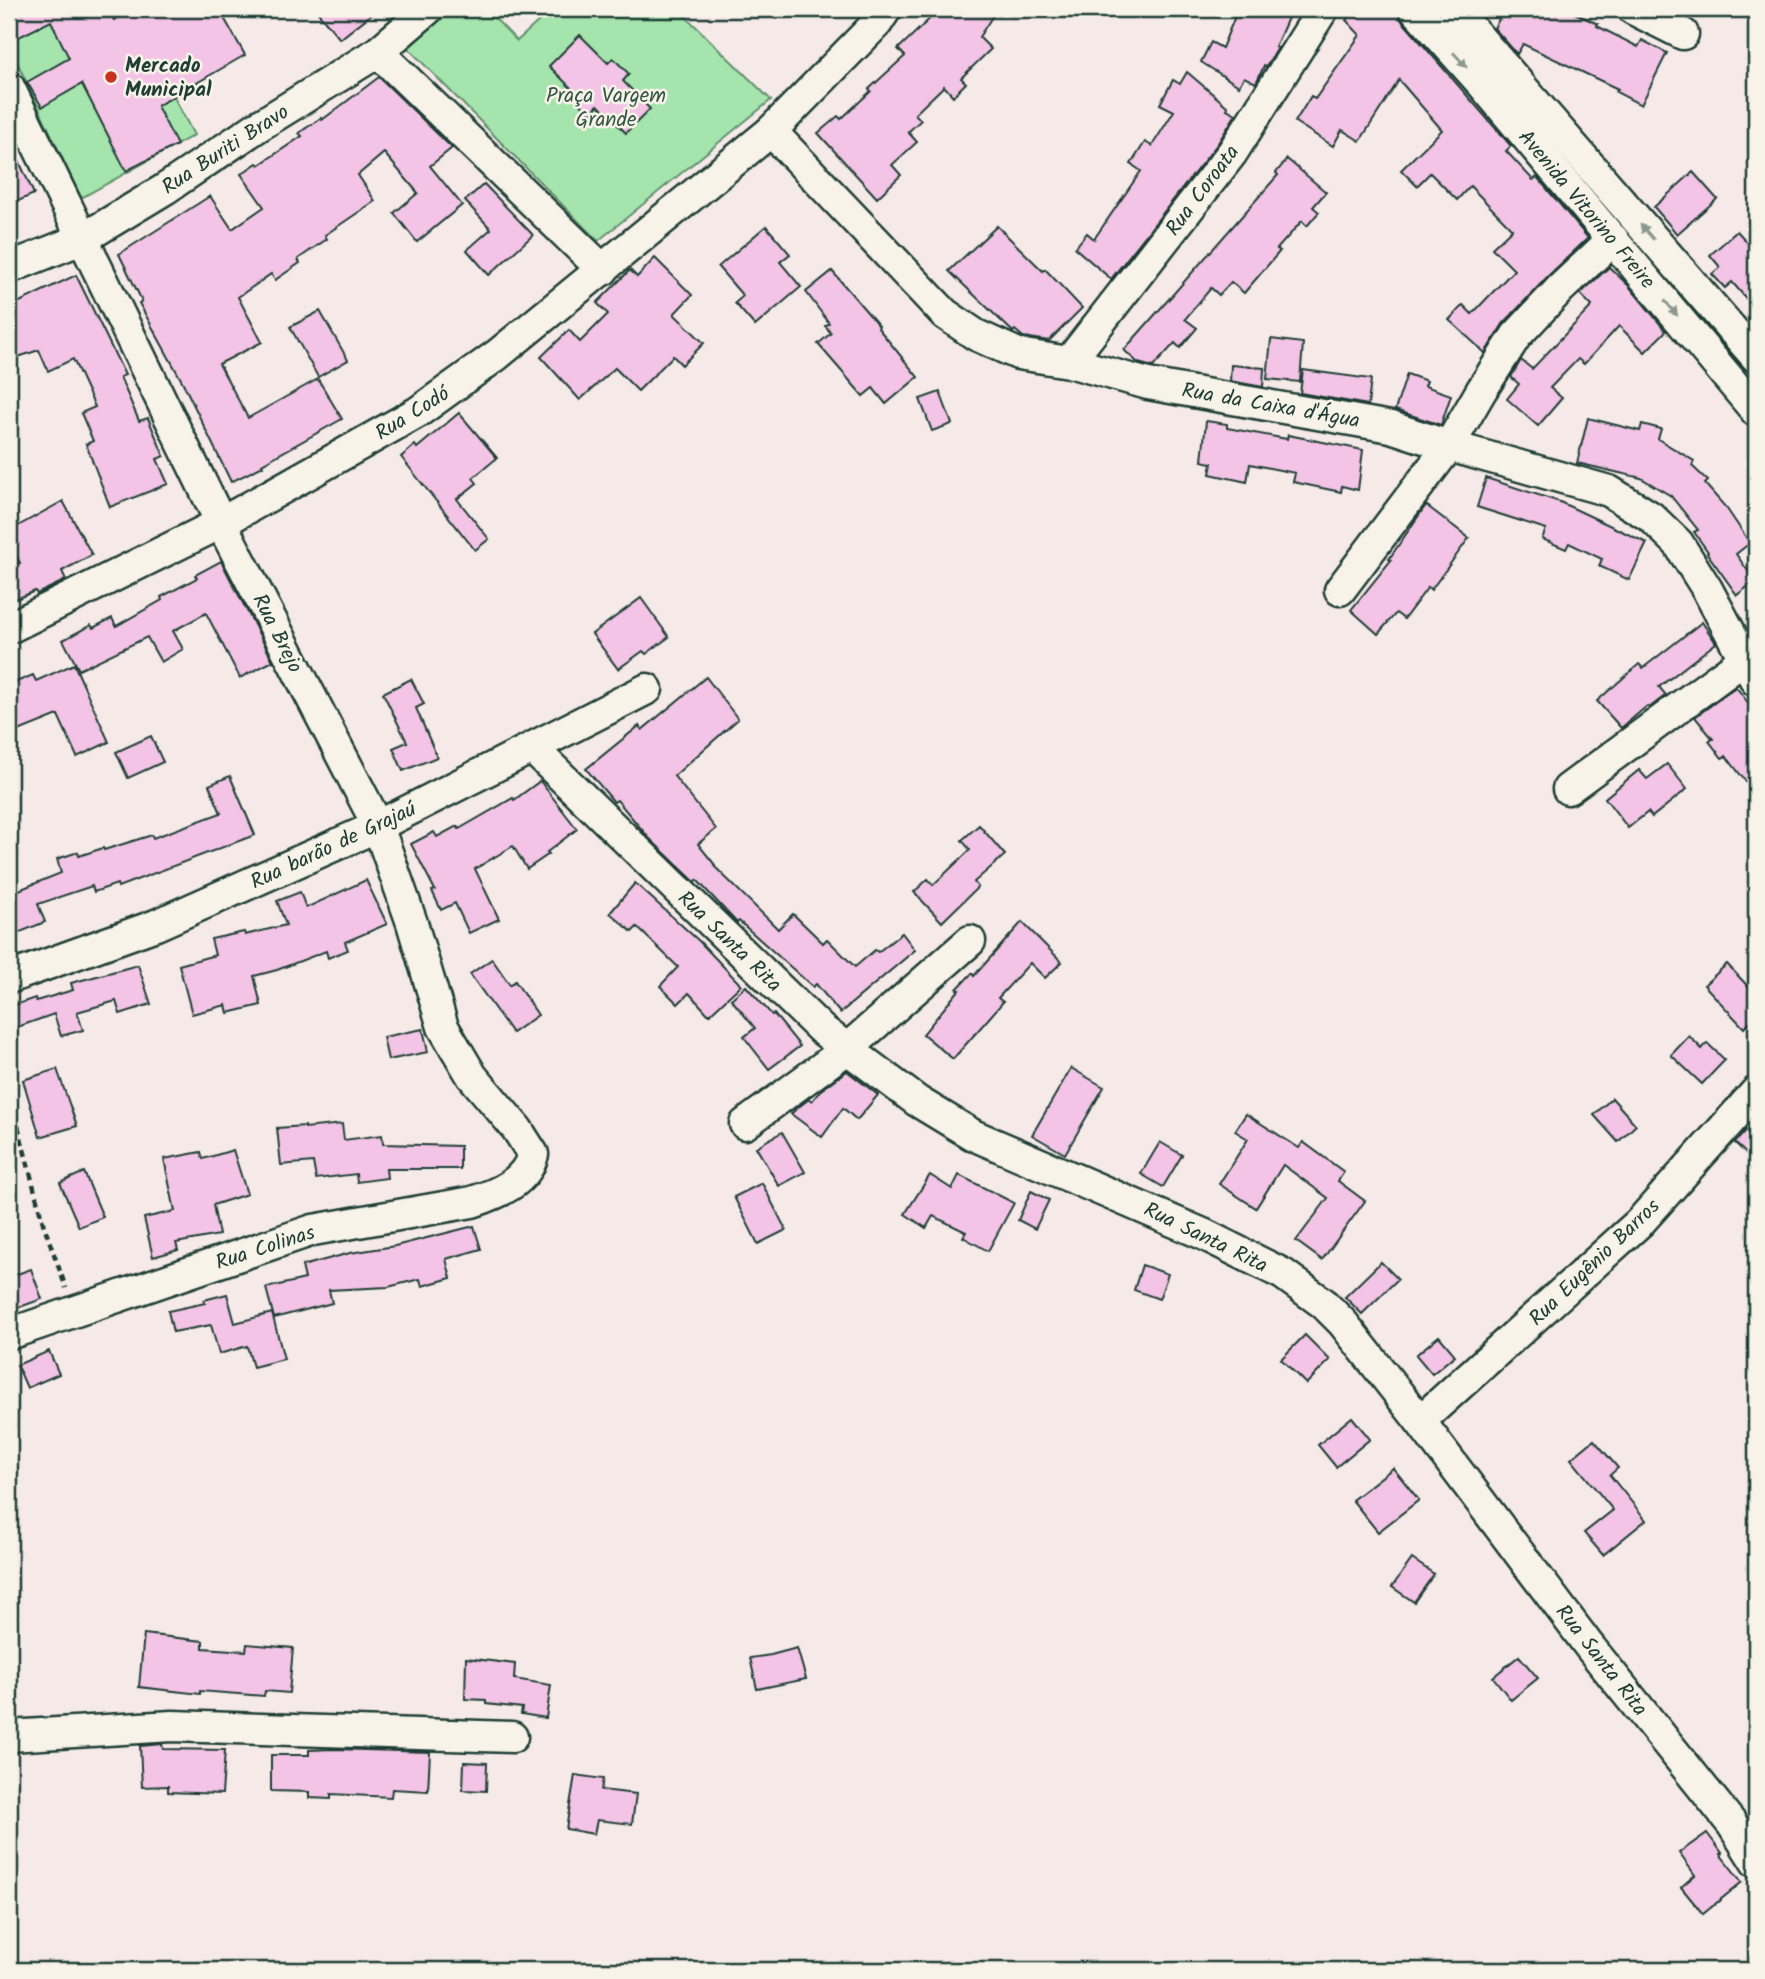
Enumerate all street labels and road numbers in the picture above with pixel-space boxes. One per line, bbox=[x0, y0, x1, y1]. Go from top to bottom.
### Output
street label: Rua Buriti Bravo bbox=[156, 97, 296, 204]
street label: Avenida Vitorino Freire bbox=[1509, 123, 1663, 297]
street label: Rua Coroata bbox=[1158, 138, 1249, 244]
street label: Rua da Caixa d'Água bbox=[1179, 375, 1362, 438]
street label: Rua Codó bbox=[369, 378, 458, 450]
street label: Rua Brejo bbox=[243, 588, 311, 679]
street label: Rua barão de Grajaú bbox=[245, 793, 423, 899]
street label: Rua Santa Rita bbox=[669, 884, 789, 1001]
street label: Rua Eugênio Barros bbox=[1522, 1191, 1668, 1335]
street label: Rua Santa Rita bbox=[1138, 1194, 1273, 1283]
street label: Rua Colinas bbox=[211, 1217, 320, 1280]
street label: Rua Santa Rita bbox=[1546, 1598, 1655, 1724]

